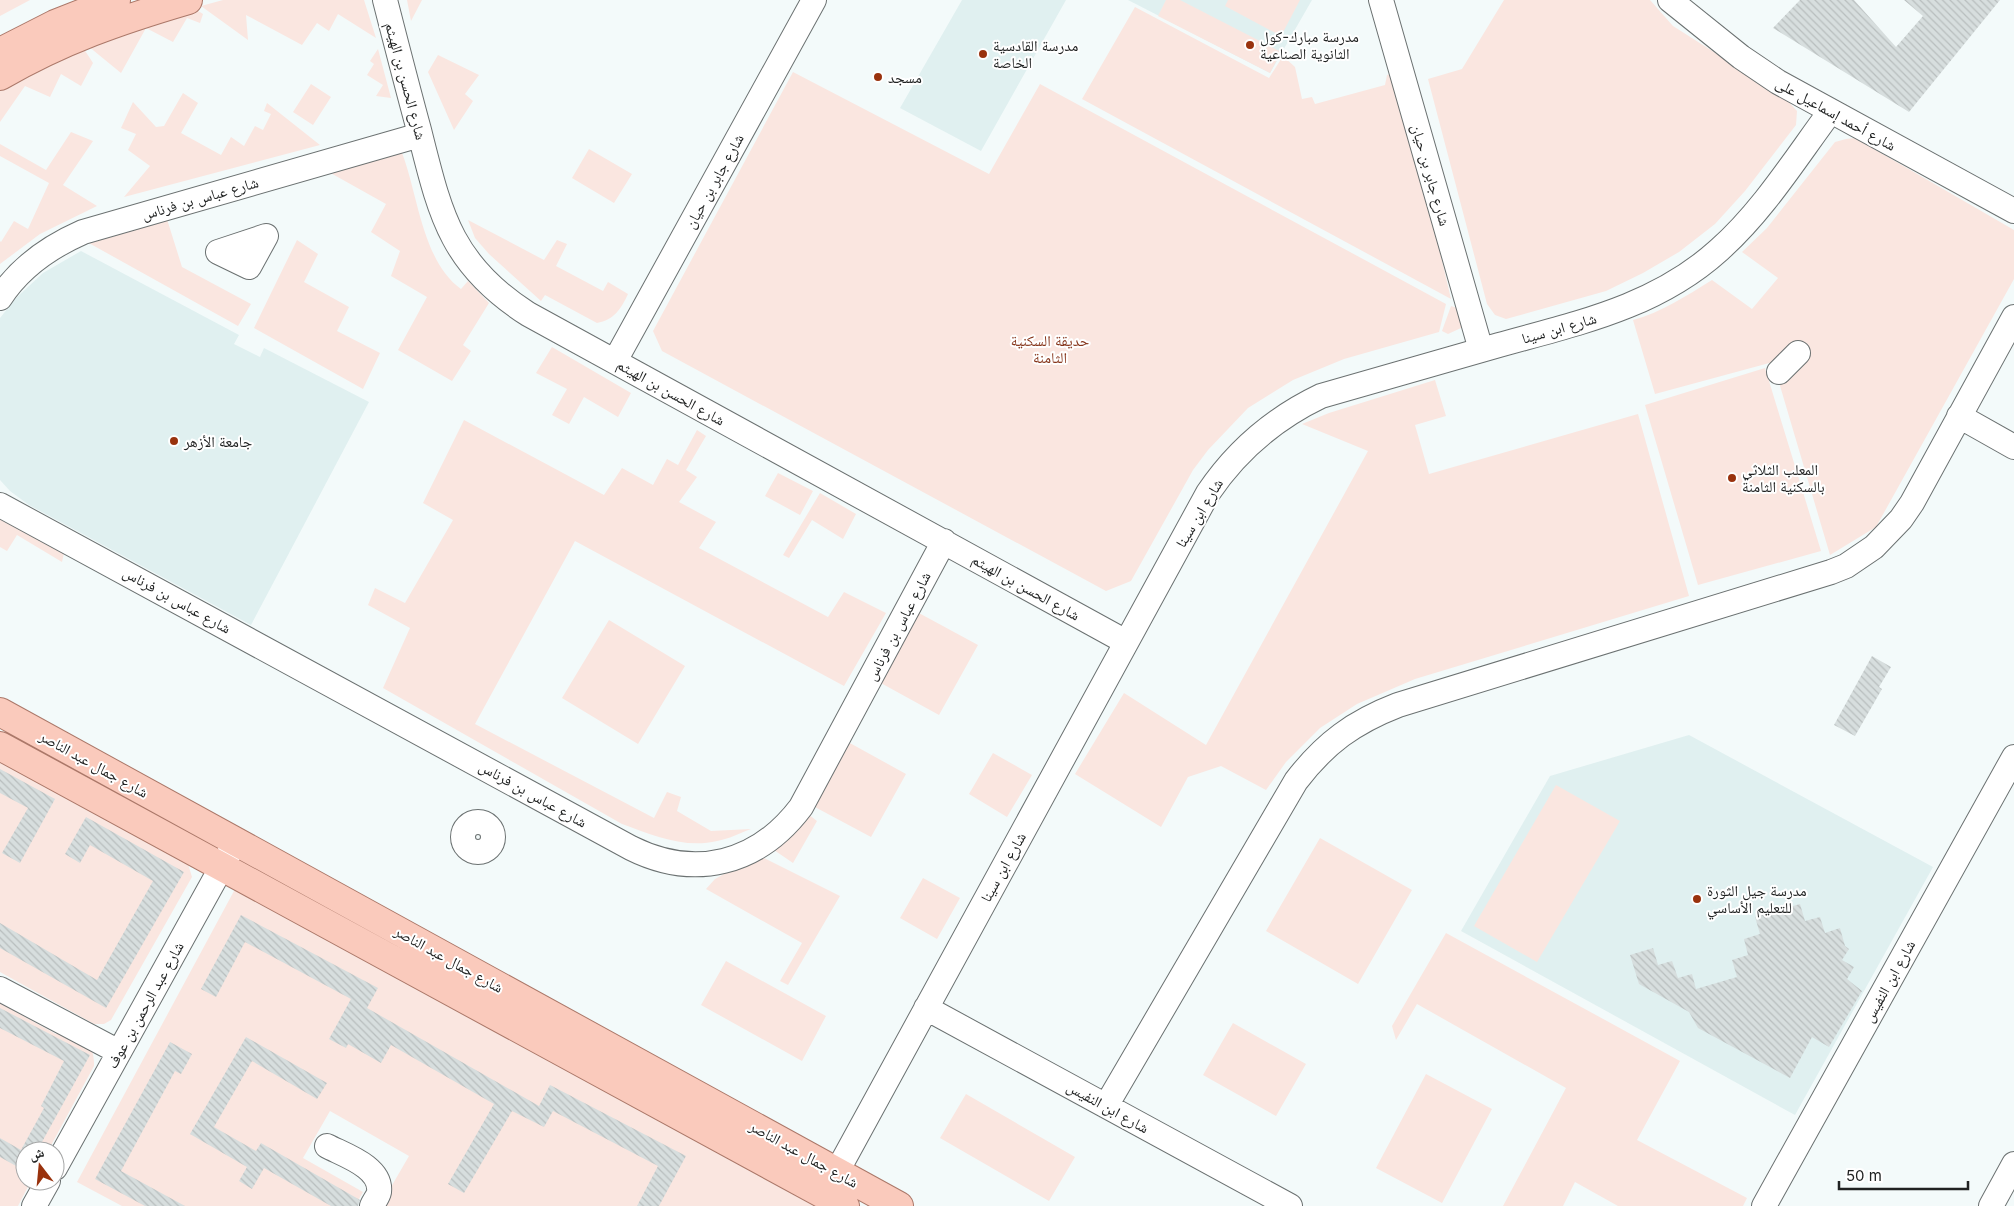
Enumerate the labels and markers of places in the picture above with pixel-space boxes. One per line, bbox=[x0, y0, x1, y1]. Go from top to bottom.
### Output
place label: مدرسة مبارك-كول الثانوية الصناعية bbox=[1260, 27, 1359, 63]
place label: مدرسة القادسية الخاصة bbox=[993, 36, 1078, 72]
marker: مدرسة مبارك-كول الثانوية الصناعية bbox=[1244, 39, 1256, 51]
marker: مدرسة القادسية الخاصة bbox=[977, 48, 989, 60]
place label: مسجد bbox=[888, 68, 922, 87]
marker: مسجد bbox=[872, 71, 884, 83]
place label: جامعة الأزهر bbox=[183, 432, 253, 451]
marker: جامعة الأزهر bbox=[168, 435, 180, 447]
place label: المعلب الثلاثي بالسكنية الثامنة bbox=[1742, 460, 1825, 496]
marker: المعلب الثلاثي بالسكنية الثامنة bbox=[1726, 472, 1738, 484]
place label: مدرسة جيل الثورة للتعليم الأساسي bbox=[1707, 881, 1807, 919]
marker: مدرسة جيل الثورة للتعليم الأساسي bbox=[1691, 893, 1703, 905]

